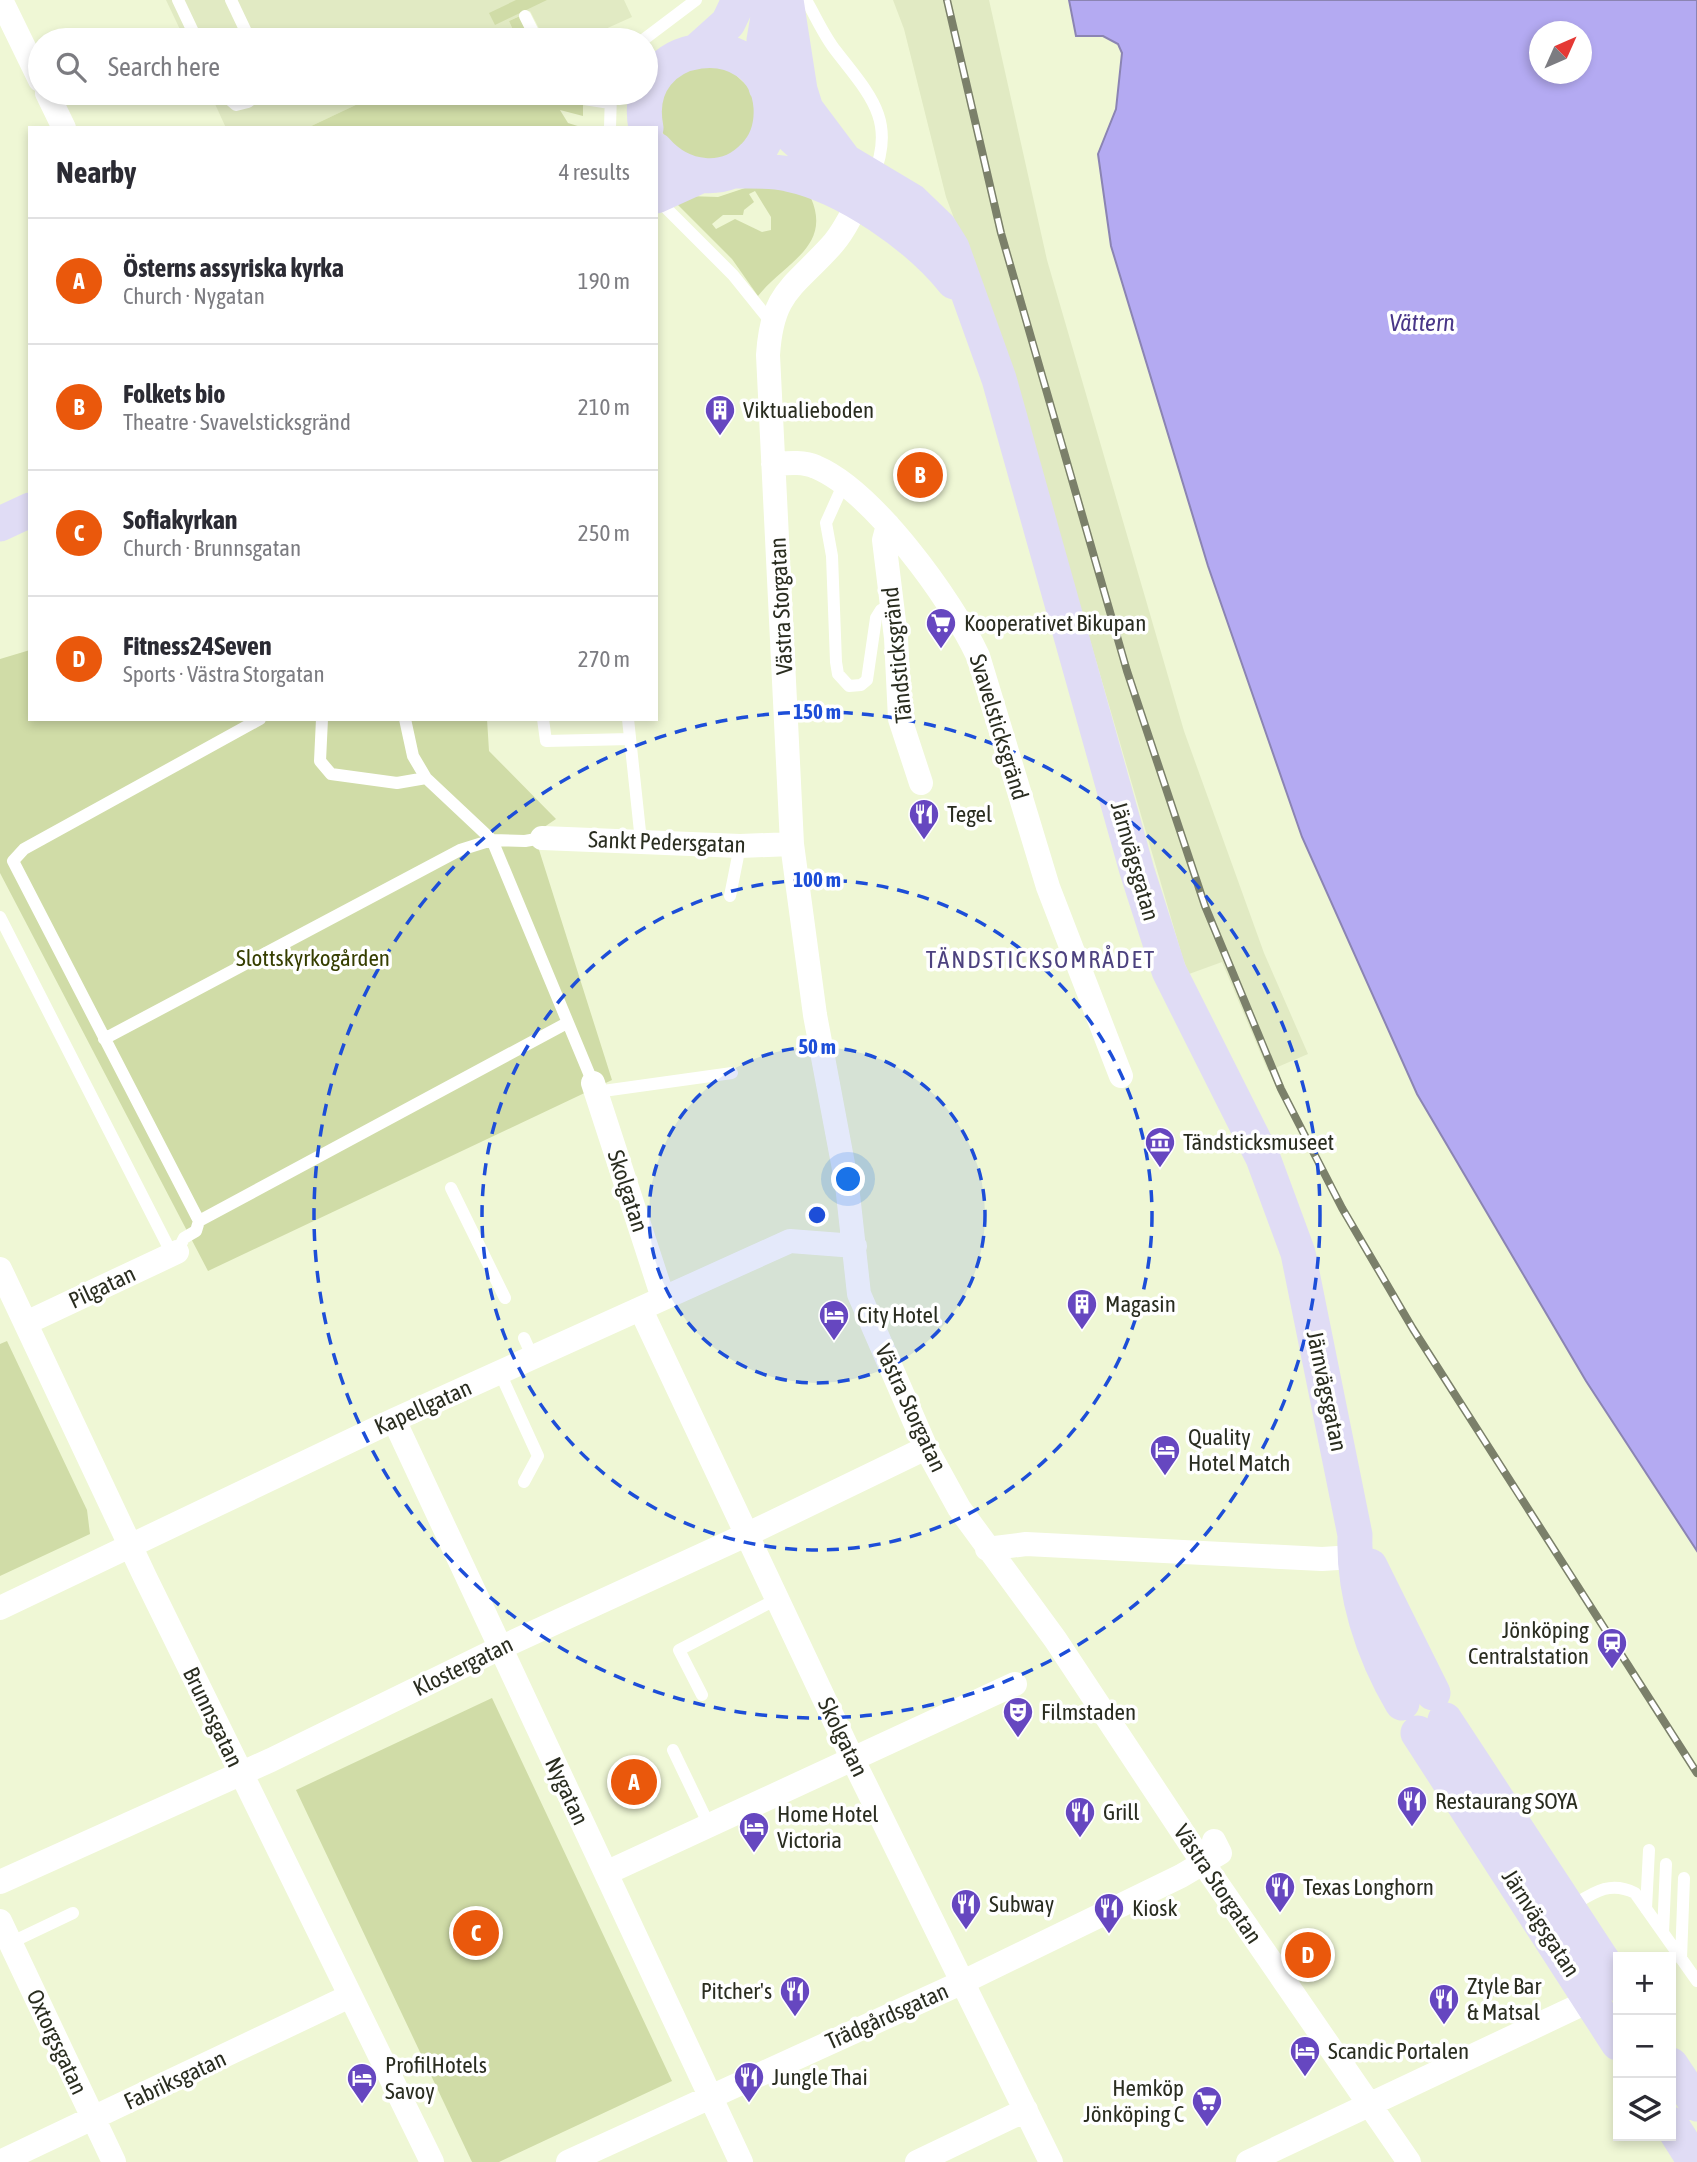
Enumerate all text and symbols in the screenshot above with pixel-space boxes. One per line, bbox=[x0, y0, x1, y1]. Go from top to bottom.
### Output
north arrow bbox=[1529, 21, 1592, 84]
search box bbox=[28, 28, 658, 105]
icon: search bbox=[52, 48, 90, 86]
text: Search here bbox=[108, 52, 220, 82]
text: Nearby bbox=[56, 155, 136, 189]
text: 4 results bbox=[559, 159, 630, 185]
text: Österns assyriska kyrka bbox=[123, 253, 344, 283]
text: A bbox=[73, 268, 85, 294]
text: 190 m bbox=[578, 268, 630, 294]
text: Church · Nygatan bbox=[123, 283, 265, 309]
water label: Vättern bbox=[1389, 309, 1455, 336]
text: Folkets bio bbox=[123, 379, 226, 409]
building icon: Viktualieboden bbox=[703, 393, 737, 437]
text: B bbox=[74, 394, 84, 420]
text: 210 m bbox=[578, 394, 630, 420]
place label: Viktualieboden bbox=[743, 397, 874, 423]
text: Theatre · Svavelsticksgränd bbox=[123, 409, 351, 435]
pin: B bbox=[897, 449, 943, 501]
text: Sofiakyrkan bbox=[123, 505, 237, 535]
text: C bbox=[74, 520, 84, 546]
text: 250 m bbox=[578, 520, 630, 546]
text: Church · Brunnsgatan bbox=[123, 535, 301, 561]
street label: Västra Storgatan bbox=[764, 537, 798, 675]
street label: Tändsticksgränd bbox=[877, 586, 917, 724]
supermarket icon: Kooperativet Bikupan bbox=[924, 606, 958, 650]
place label: Kooperativet Bikupan bbox=[964, 610, 1146, 636]
text: Fitness24Seven bbox=[123, 631, 272, 661]
text: D bbox=[73, 646, 85, 672]
text: 270 m bbox=[578, 646, 630, 672]
street label: Svavelsticksgränd bbox=[965, 651, 1033, 803]
text: Sports · Västra Storgatan bbox=[123, 661, 325, 687]
text: 150 m bbox=[793, 699, 841, 723]
restaurant icon: Tegel bbox=[907, 797, 941, 841]
street label: Järnvägsgatan bbox=[1106, 799, 1164, 923]
place label: Tegel bbox=[947, 801, 992, 827]
street label: Sankt Pedersgatan bbox=[588, 826, 746, 858]
text: 100 m bbox=[793, 867, 841, 891]
park label: Slottskyrkogården bbox=[236, 945, 390, 971]
district label: TÄNDSTICKSOMRÅDET bbox=[926, 945, 1156, 973]
text: 50 m bbox=[798, 1034, 836, 1058]
museum icon: Tändsticksmuseet bbox=[1143, 1125, 1177, 1169]
place label: Tändsticksmuseet bbox=[1183, 1129, 1334, 1155]
street label: Skolgatan bbox=[603, 1147, 653, 1235]
your location bbox=[831, 1162, 865, 1196]
centre of rings bbox=[805, 1203, 829, 1227]
street label: Pilgatan bbox=[65, 1260, 139, 1314]
building icon: Magasin bbox=[1065, 1287, 1099, 1331]
place label: Magasin bbox=[1105, 1291, 1176, 1317]
hotel icon: City Hotel bbox=[817, 1298, 851, 1342]
place label: City Hotel bbox=[857, 1302, 939, 1328]
street label: Järnvägsgatan bbox=[1302, 1328, 1352, 1454]
street label: Västra Storgatan bbox=[870, 1340, 952, 1476]
street label: Kapellgatan bbox=[371, 1374, 475, 1440]
place label: Quality Hotel Match bbox=[1188, 1424, 1290, 1476]
hotel icon: Quality Hotel Match bbox=[1148, 1433, 1182, 1477]
place label: Jönköping Centralstation bbox=[1468, 1617, 1589, 1669]
station icon: Jönköping Centralstation bbox=[1595, 1626, 1629, 1670]
street label: Klostergatan bbox=[409, 1631, 517, 1701]
street label: Brunnsgatan bbox=[178, 1663, 248, 1771]
street label: Skolgatan bbox=[813, 1693, 873, 1781]
theatre icon: Filmstaden bbox=[1001, 1695, 1035, 1739]
place label: Filmstaden bbox=[1041, 1699, 1136, 1725]
street label: Nygatan bbox=[540, 1753, 594, 1829]
pin: A bbox=[611, 1756, 657, 1808]
restaurant icon: Restaurang SOYA bbox=[1395, 1784, 1429, 1828]
place label: Restaurang SOYA bbox=[1435, 1788, 1578, 1814]
restaurant icon: Grill bbox=[1063, 1795, 1097, 1839]
place label: Grill bbox=[1103, 1799, 1139, 1825]
place label: Home Hotel Victoria bbox=[777, 1801, 878, 1853]
hotel icon: Home Hotel Victoria bbox=[737, 1810, 771, 1854]
street label: Västra Storgatan bbox=[1169, 1820, 1267, 1948]
street label: Järnvägsgatan bbox=[1497, 1865, 1585, 1981]
restaurant icon: Texas Longhorn bbox=[1263, 1870, 1297, 1914]
place label: Texas Longhorn bbox=[1303, 1874, 1434, 1900]
restaurant icon: Subway bbox=[949, 1887, 983, 1931]
place label: Subway bbox=[989, 1891, 1054, 1917]
restaurant icon: Kiosk bbox=[1092, 1891, 1126, 1935]
place label: Kiosk bbox=[1132, 1895, 1178, 1921]
pin: C bbox=[453, 1907, 499, 1959]
pin: D bbox=[1285, 1929, 1331, 1981]
map controls bbox=[1613, 1952, 1676, 2141]
button: + bbox=[1613, 1952, 1676, 2015]
place label: Ztyle Bar & Matsal bbox=[1467, 1973, 1543, 2025]
restaurant icon: Pitcher's bbox=[778, 1974, 812, 2018]
street label: Trädgårdsgatan bbox=[822, 1977, 952, 2055]
place label: Pitcher's bbox=[701, 1978, 772, 2004]
restaurant icon: Ztyle Bar & Matsal bbox=[1427, 1982, 1461, 2026]
street label: Oxtorgsgatan bbox=[21, 1985, 93, 2099]
button: − bbox=[1613, 2015, 1676, 2078]
hotel icon: Scandic Portalen bbox=[1288, 2034, 1322, 2078]
place label: Scandic Portalen bbox=[1328, 2038, 1469, 2064]
street label: Fabriksgatan bbox=[120, 2045, 230, 2115]
place label: ProfilHotels Savoy bbox=[385, 2052, 487, 2104]
restaurant icon: Jungle Thai bbox=[732, 2060, 766, 2104]
hotel icon: ProfilHotels Savoy bbox=[345, 2061, 379, 2105]
place label: Jungle Thai bbox=[772, 2064, 868, 2090]
place label: Hemköp Jönköping C bbox=[1083, 2075, 1184, 2127]
button: layers bbox=[1613, 2078, 1676, 2141]
supermarket icon: Hemköp Jönköping C bbox=[1190, 2084, 1224, 2128]

